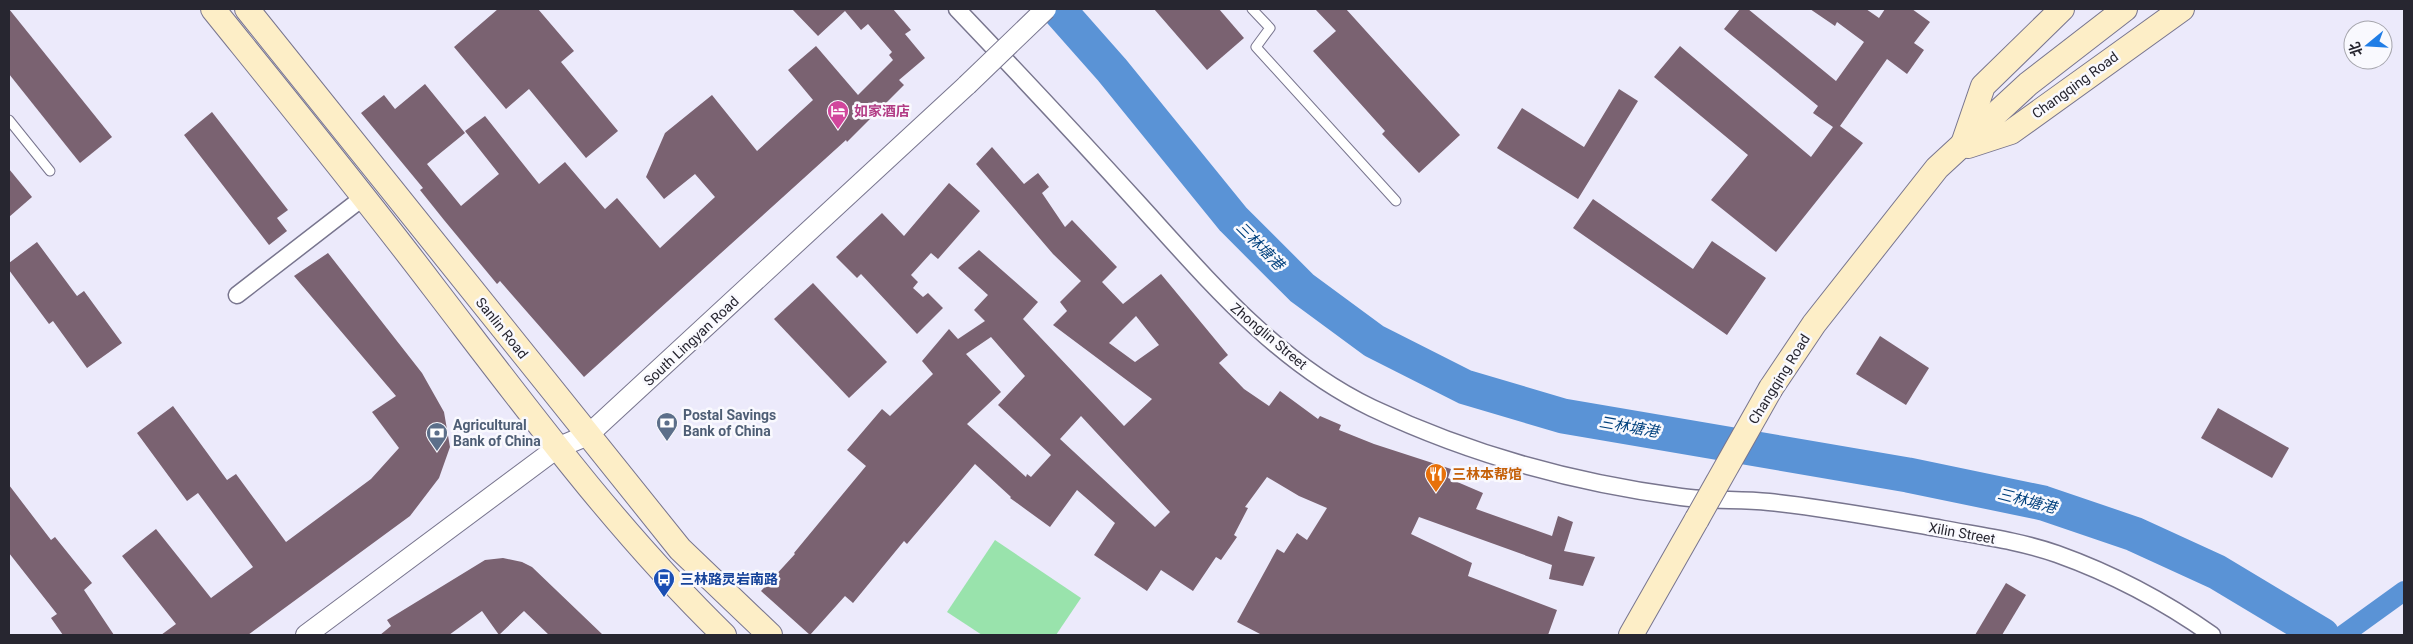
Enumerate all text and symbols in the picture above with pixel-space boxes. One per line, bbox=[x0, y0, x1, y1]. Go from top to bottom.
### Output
north arrow bbox=[2343, 20, 2393, 70]
text: 北 bbox=[2346, 40, 2365, 58]
street label: Changqing Road bbox=[2029, 48, 2121, 122]
hotel icon: 如家酒店 bbox=[826, 99, 850, 130]
place label: 如家酒店 bbox=[854, 103, 910, 119]
water label: 三林塘港 bbox=[1232, 218, 1289, 275]
street label: South Lingyan Road bbox=[640, 293, 742, 389]
street label: Sanlin Road bbox=[473, 294, 531, 362]
street label: Zhonglin Street bbox=[1228, 299, 1311, 373]
street label: Changqing Road bbox=[1745, 331, 1813, 427]
place label: Postal Savings Bank of China bbox=[683, 407, 776, 439]
bank icon: Postal Savings Bank of China bbox=[655, 411, 679, 442]
water label: 三林塘港 bbox=[1598, 413, 1662, 441]
place label: Agricultural Bank of China bbox=[453, 417, 541, 449]
bank icon: Agricultural Bank of China bbox=[425, 421, 449, 452]
restaurant icon: 三林本帮馆 bbox=[1424, 462, 1448, 493]
place label: 三林本帮馆 bbox=[1452, 466, 1522, 482]
water label: 三林塘港 bbox=[1996, 485, 2060, 517]
street label: Xilin Street bbox=[1928, 519, 1997, 547]
bus stop icon: 三林路灵岩南路 bbox=[652, 567, 676, 598]
place label: 三林路灵岩南路 bbox=[680, 571, 778, 587]

